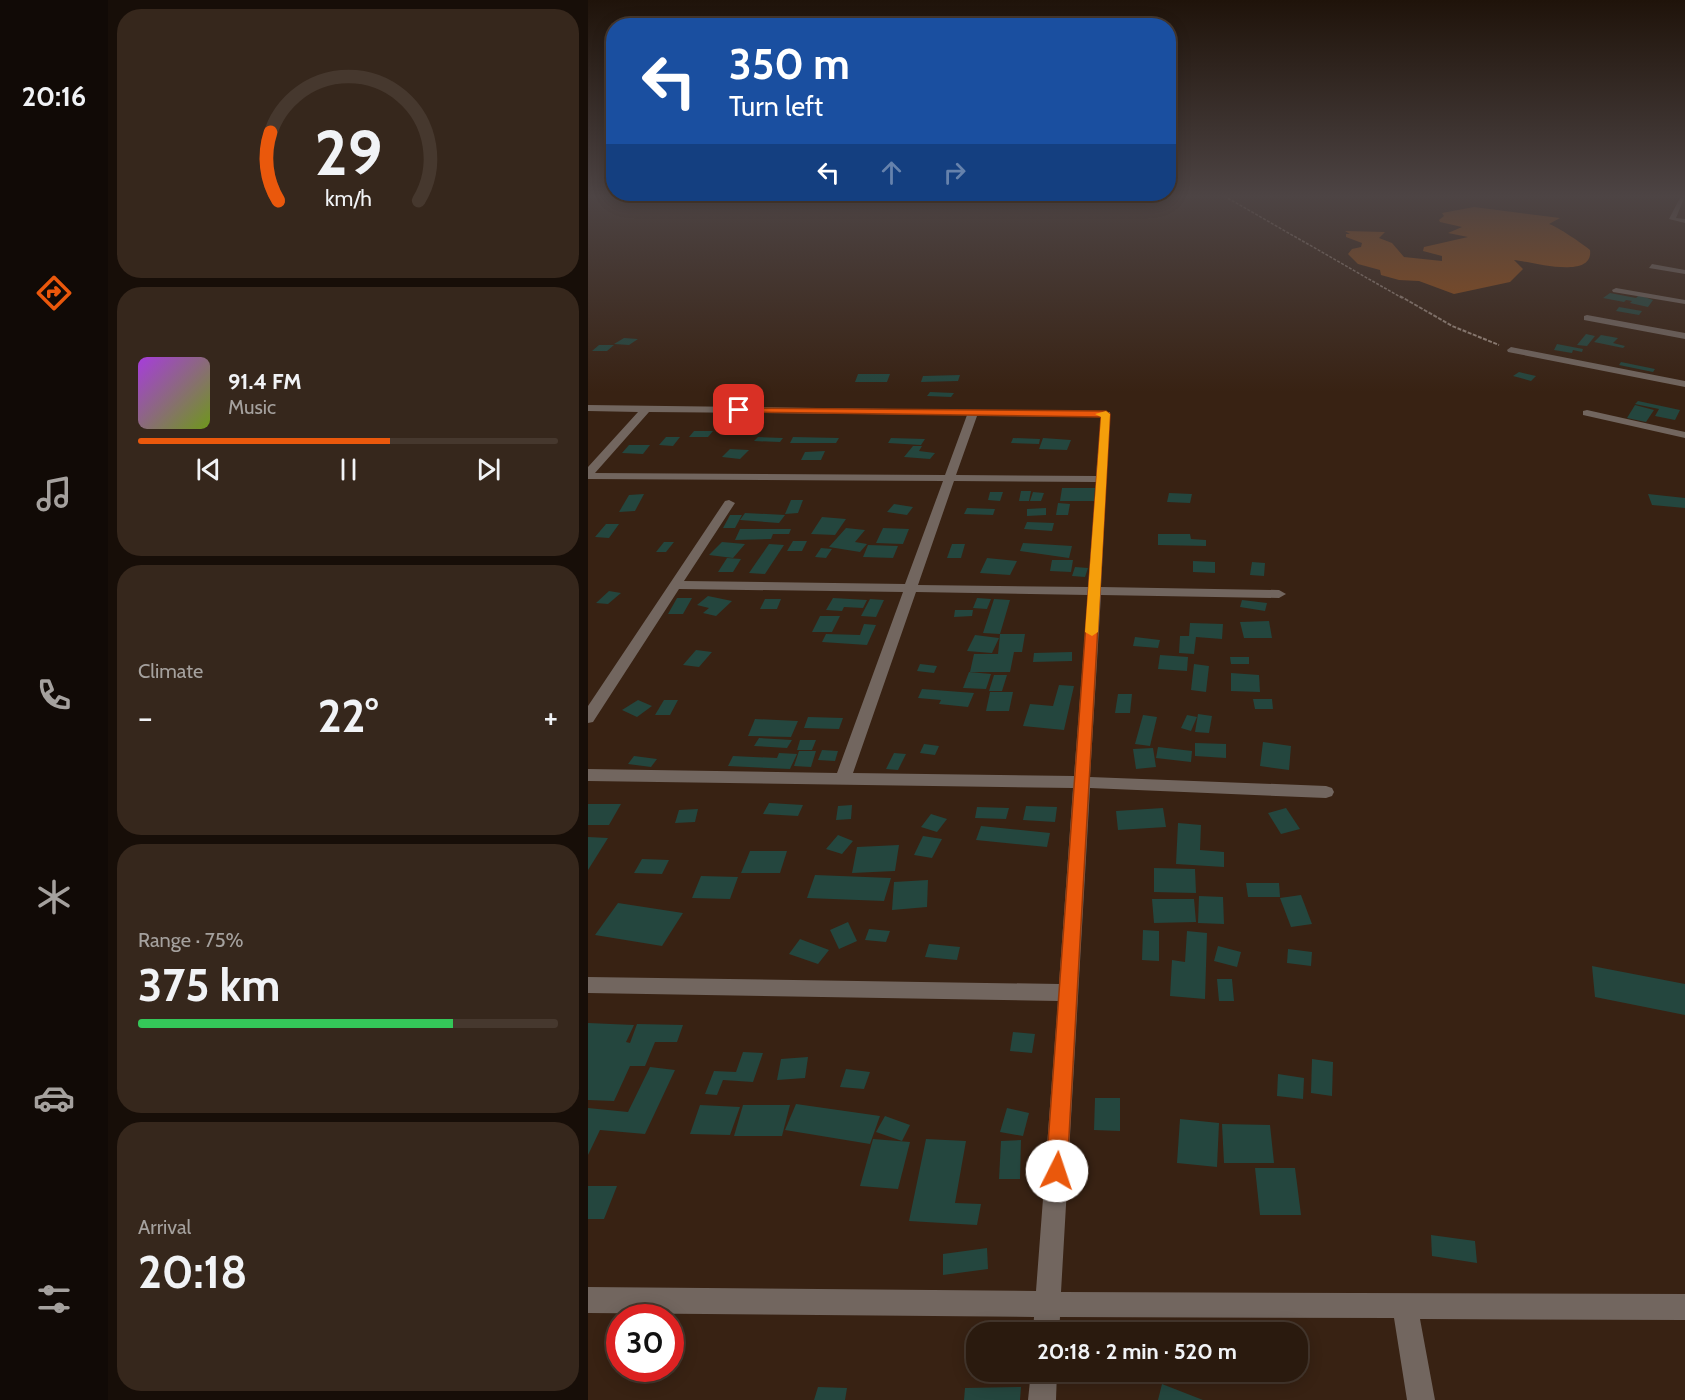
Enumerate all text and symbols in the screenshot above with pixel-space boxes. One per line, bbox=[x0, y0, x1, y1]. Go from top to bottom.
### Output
text: 350 m bbox=[729, 38, 850, 90]
icon: left bbox=[630, 42, 708, 120]
text: 20:16 bbox=[22, 80, 86, 113]
text: Turn left bbox=[729, 90, 823, 123]
text: 29 bbox=[314, 115, 382, 191]
icon: left bbox=[812, 156, 845, 189]
icon: ahead bbox=[875, 156, 908, 189]
icon: right bbox=[938, 156, 971, 189]
text: km/h bbox=[325, 185, 371, 211]
icon: directions bbox=[33, 272, 75, 314]
text: 91.4 FM bbox=[228, 368, 302, 395]
pin bbox=[713, 384, 764, 435]
icon: arrive bbox=[722, 393, 755, 426]
text: Music bbox=[228, 395, 276, 419]
icon: previous bbox=[192, 453, 225, 486]
icon: pause bbox=[332, 453, 365, 486]
icon: next bbox=[472, 453, 505, 486]
icon: music bbox=[33, 473, 75, 515]
text: Climate bbox=[138, 659, 203, 683]
icon: phone bbox=[33, 674, 75, 716]
text: 22° bbox=[318, 689, 378, 743]
text: − bbox=[138, 697, 153, 737]
text: + bbox=[543, 697, 558, 737]
icon: climate bbox=[33, 876, 75, 918]
text: Range · 75% bbox=[138, 928, 244, 952]
text: 375 km bbox=[138, 958, 280, 1012]
icon: car bbox=[33, 1077, 75, 1119]
position arrow bbox=[1025, 1139, 1089, 1203]
text: Arrival bbox=[138, 1215, 191, 1239]
text: 20:18 bbox=[138, 1245, 247, 1299]
icon: filters bbox=[33, 1278, 75, 1320]
speed limit sign: 30 bbox=[606, 1304, 684, 1382]
text: 20:18 · 2 min · 520 m bbox=[1037, 1338, 1237, 1365]

